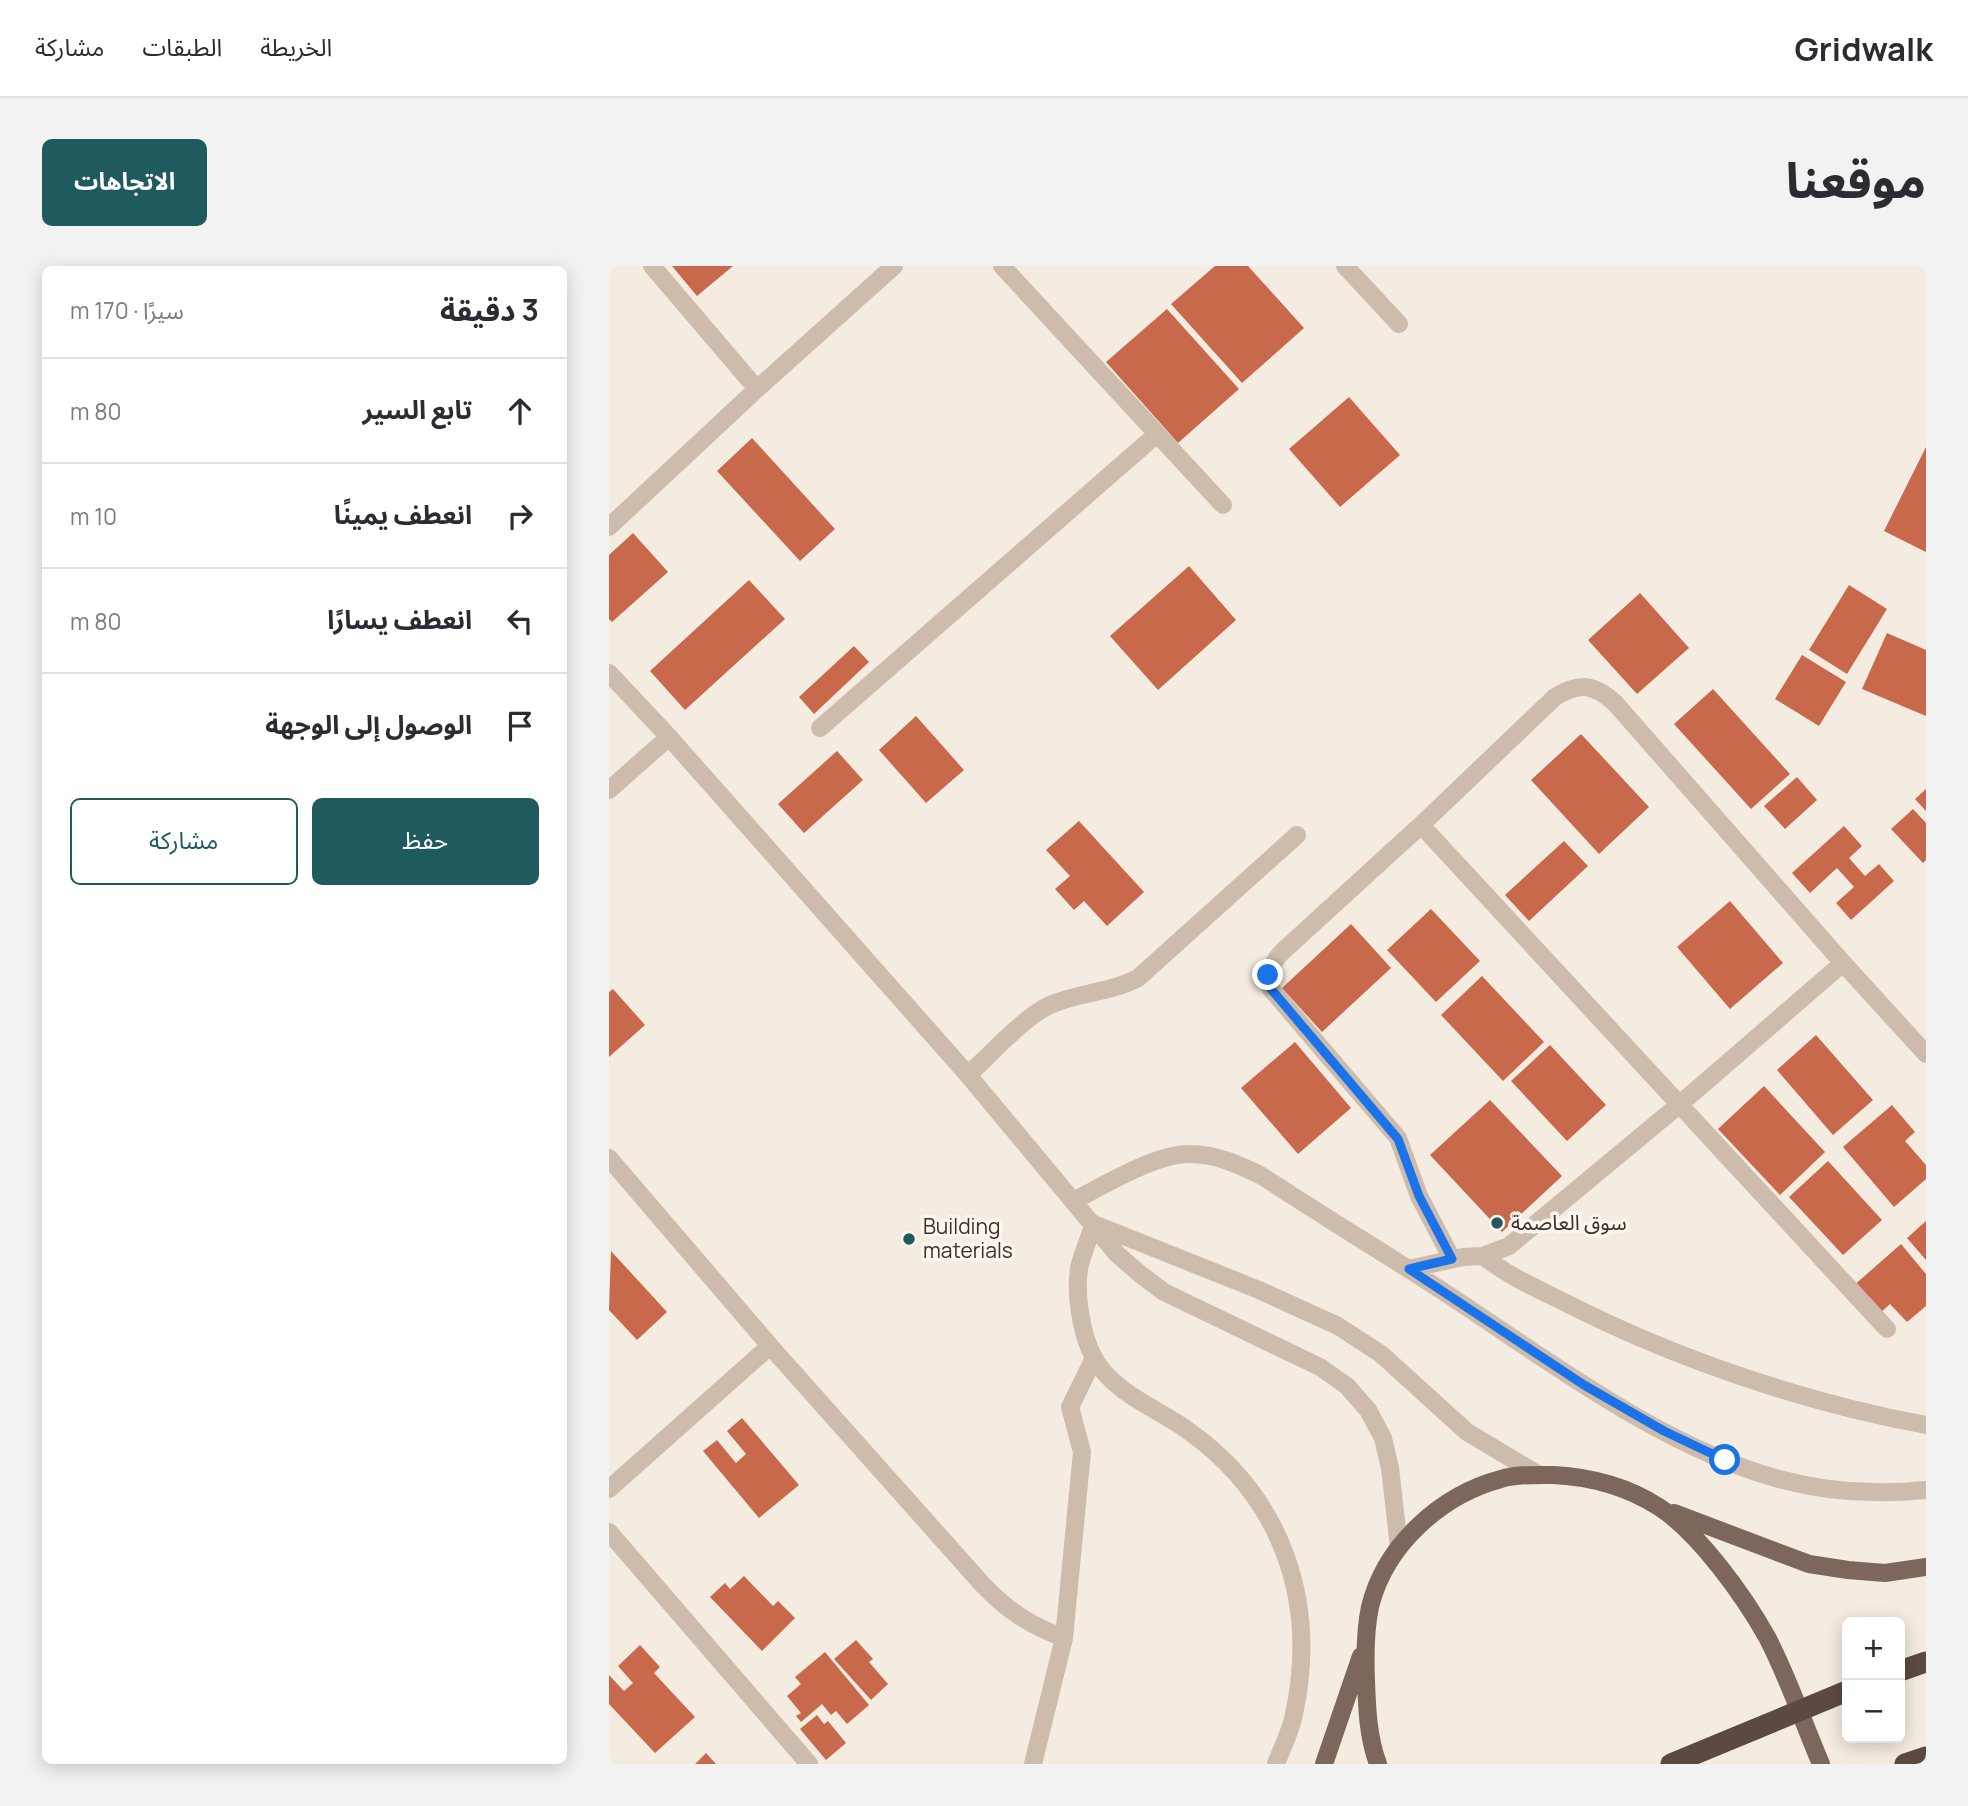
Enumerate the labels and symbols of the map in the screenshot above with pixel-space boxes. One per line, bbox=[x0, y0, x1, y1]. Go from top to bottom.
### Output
route end bbox=[1252, 959, 1283, 990]
place label: سوق العاصمة bbox=[1511, 1208, 1627, 1236]
place label: Building materials bbox=[923, 1212, 1013, 1264]
marker: سوق العاصمة bbox=[1489, 1215, 1505, 1231]
marker: Building materials bbox=[901, 1231, 917, 1247]
route start bbox=[1709, 1444, 1740, 1475]

